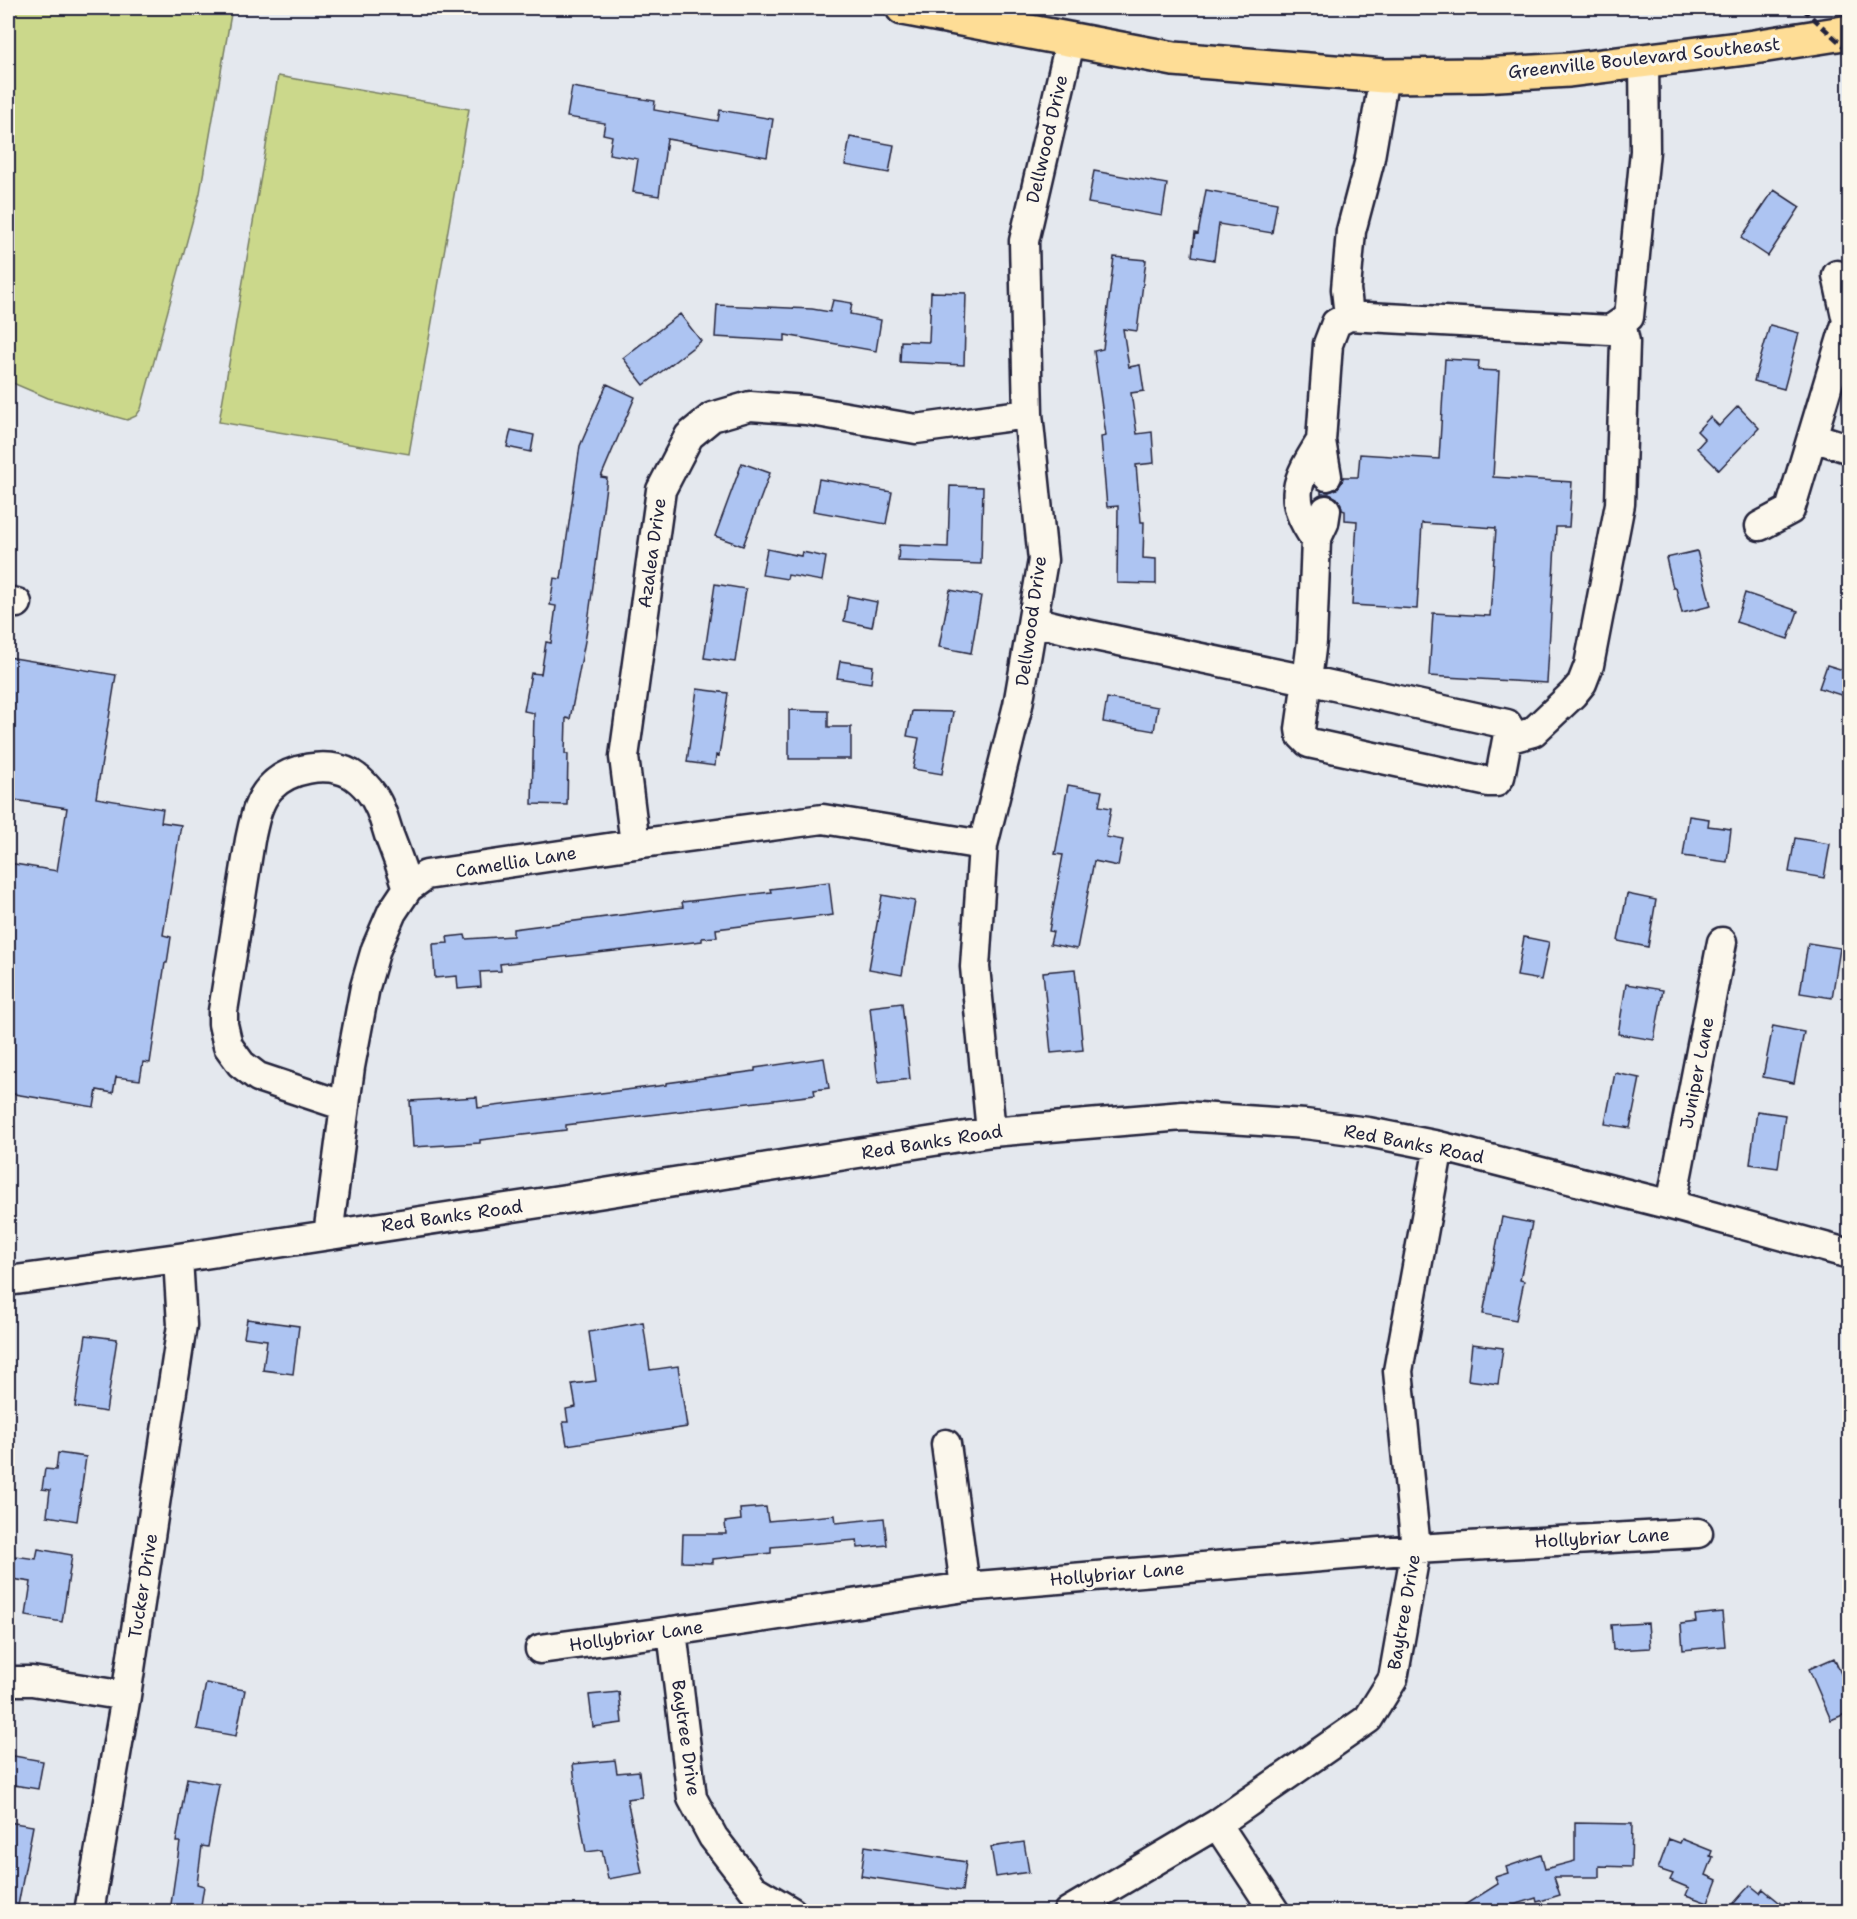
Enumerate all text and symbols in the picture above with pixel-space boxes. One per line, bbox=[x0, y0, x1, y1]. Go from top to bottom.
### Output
street label: Greenville Boulevard Southeast bbox=[1507, 32, 1781, 84]
street label: Dellwood Drive bbox=[1021, 72, 1073, 206]
street label: Azalea Drive bbox=[632, 496, 672, 610]
street label: Dellwood Drive bbox=[1010, 554, 1052, 688]
street label: Camellia Lane bbox=[454, 841, 578, 883]
street label: Juniper Lane bbox=[1674, 1015, 1720, 1131]
street label: Red Banks Road bbox=[860, 1119, 1004, 1165]
street label: Red Banks Road bbox=[1342, 1119, 1486, 1169]
street label: Red Banks Road bbox=[380, 1194, 524, 1238]
street label: Hollybriar Lane bbox=[1534, 1522, 1670, 1554]
street label: Tucker Drive bbox=[123, 1532, 163, 1640]
street label: Baytree Drive bbox=[1382, 1552, 1426, 1672]
street label: Hollybriar Lane bbox=[1049, 1556, 1185, 1592]
street label: Hollybriar Lane bbox=[567, 1615, 705, 1657]
street label: Baytree Drive bbox=[666, 1678, 706, 1798]

